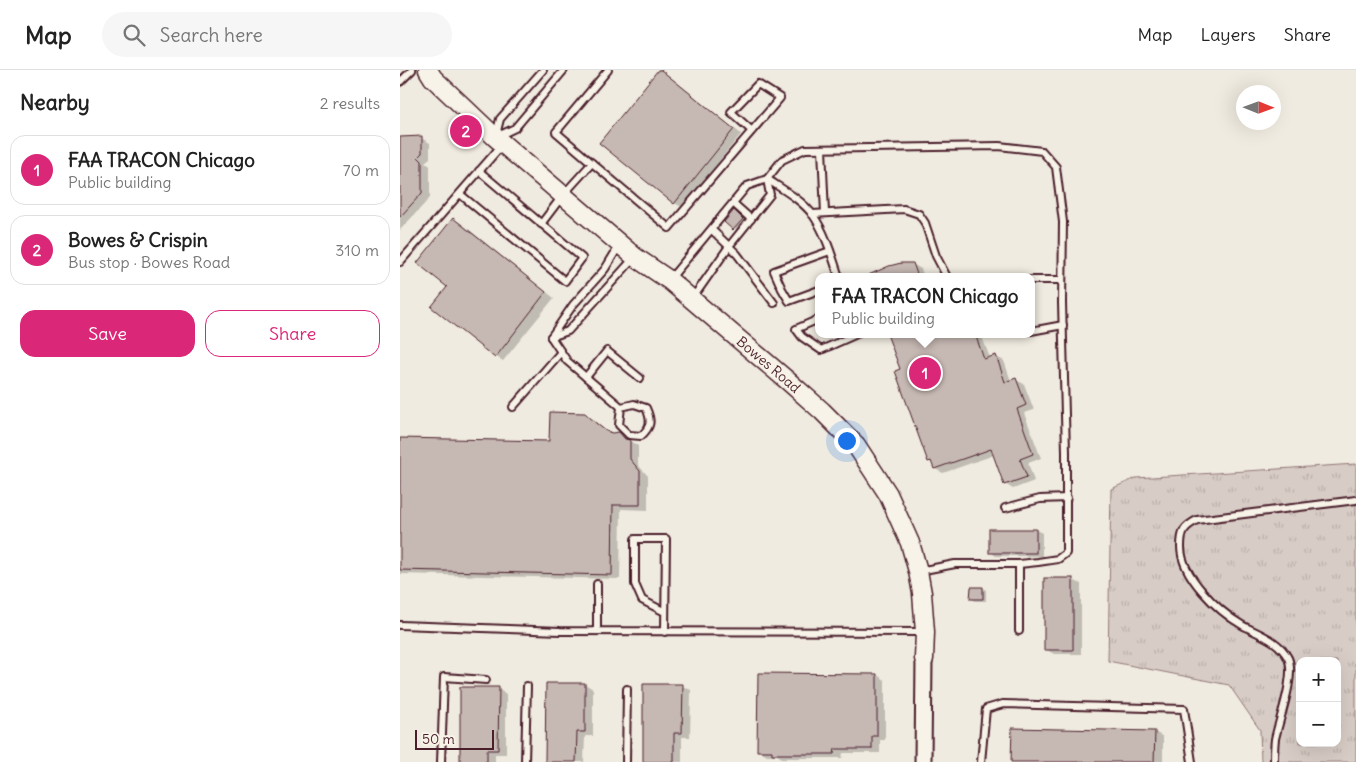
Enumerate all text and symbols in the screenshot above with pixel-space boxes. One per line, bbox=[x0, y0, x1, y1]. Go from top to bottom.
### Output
search box bbox=[102, 12, 452, 57]
text: Map bbox=[25, 20, 72, 50]
icon: search bbox=[120, 21, 148, 49]
text: Search here bbox=[160, 23, 263, 47]
text: Map bbox=[1137, 23, 1172, 46]
text: Layers bbox=[1200, 23, 1256, 46]
text: Share bbox=[1284, 23, 1331, 46]
north arrow bbox=[1236, 85, 1281, 130]
text: Nearby bbox=[20, 89, 90, 116]
text: 2 results bbox=[320, 93, 380, 113]
pin: 2 bbox=[450, 112, 482, 150]
text: FAA TRACON Chicago bbox=[68, 148, 255, 172]
text: 1 bbox=[34, 160, 40, 180]
text: 70 m bbox=[343, 160, 379, 180]
text: Public building bbox=[68, 172, 171, 192]
text: Bowes & Crispin bbox=[68, 228, 208, 252]
text: 2 bbox=[33, 240, 41, 260]
text: 310 m bbox=[335, 240, 379, 260]
text: Bus stop · Bowes Road bbox=[68, 252, 230, 272]
popup bbox=[815, 273, 1035, 338]
text: FAA TRACON Chicago bbox=[832, 284, 1018, 308]
text: Public building bbox=[832, 308, 935, 328]
button: Save bbox=[20, 310, 195, 357]
button: Share bbox=[205, 310, 380, 357]
street label: Bowes Road bbox=[733, 332, 804, 397]
pin: 1 bbox=[909, 354, 941, 392]
your location bbox=[834, 428, 860, 454]
map controls bbox=[1296, 657, 1341, 747]
button: + bbox=[1296, 657, 1341, 702]
button: − bbox=[1296, 702, 1341, 747]
scale bar bbox=[415, 727, 494, 750]
text: 50 m bbox=[422, 730, 455, 748]

